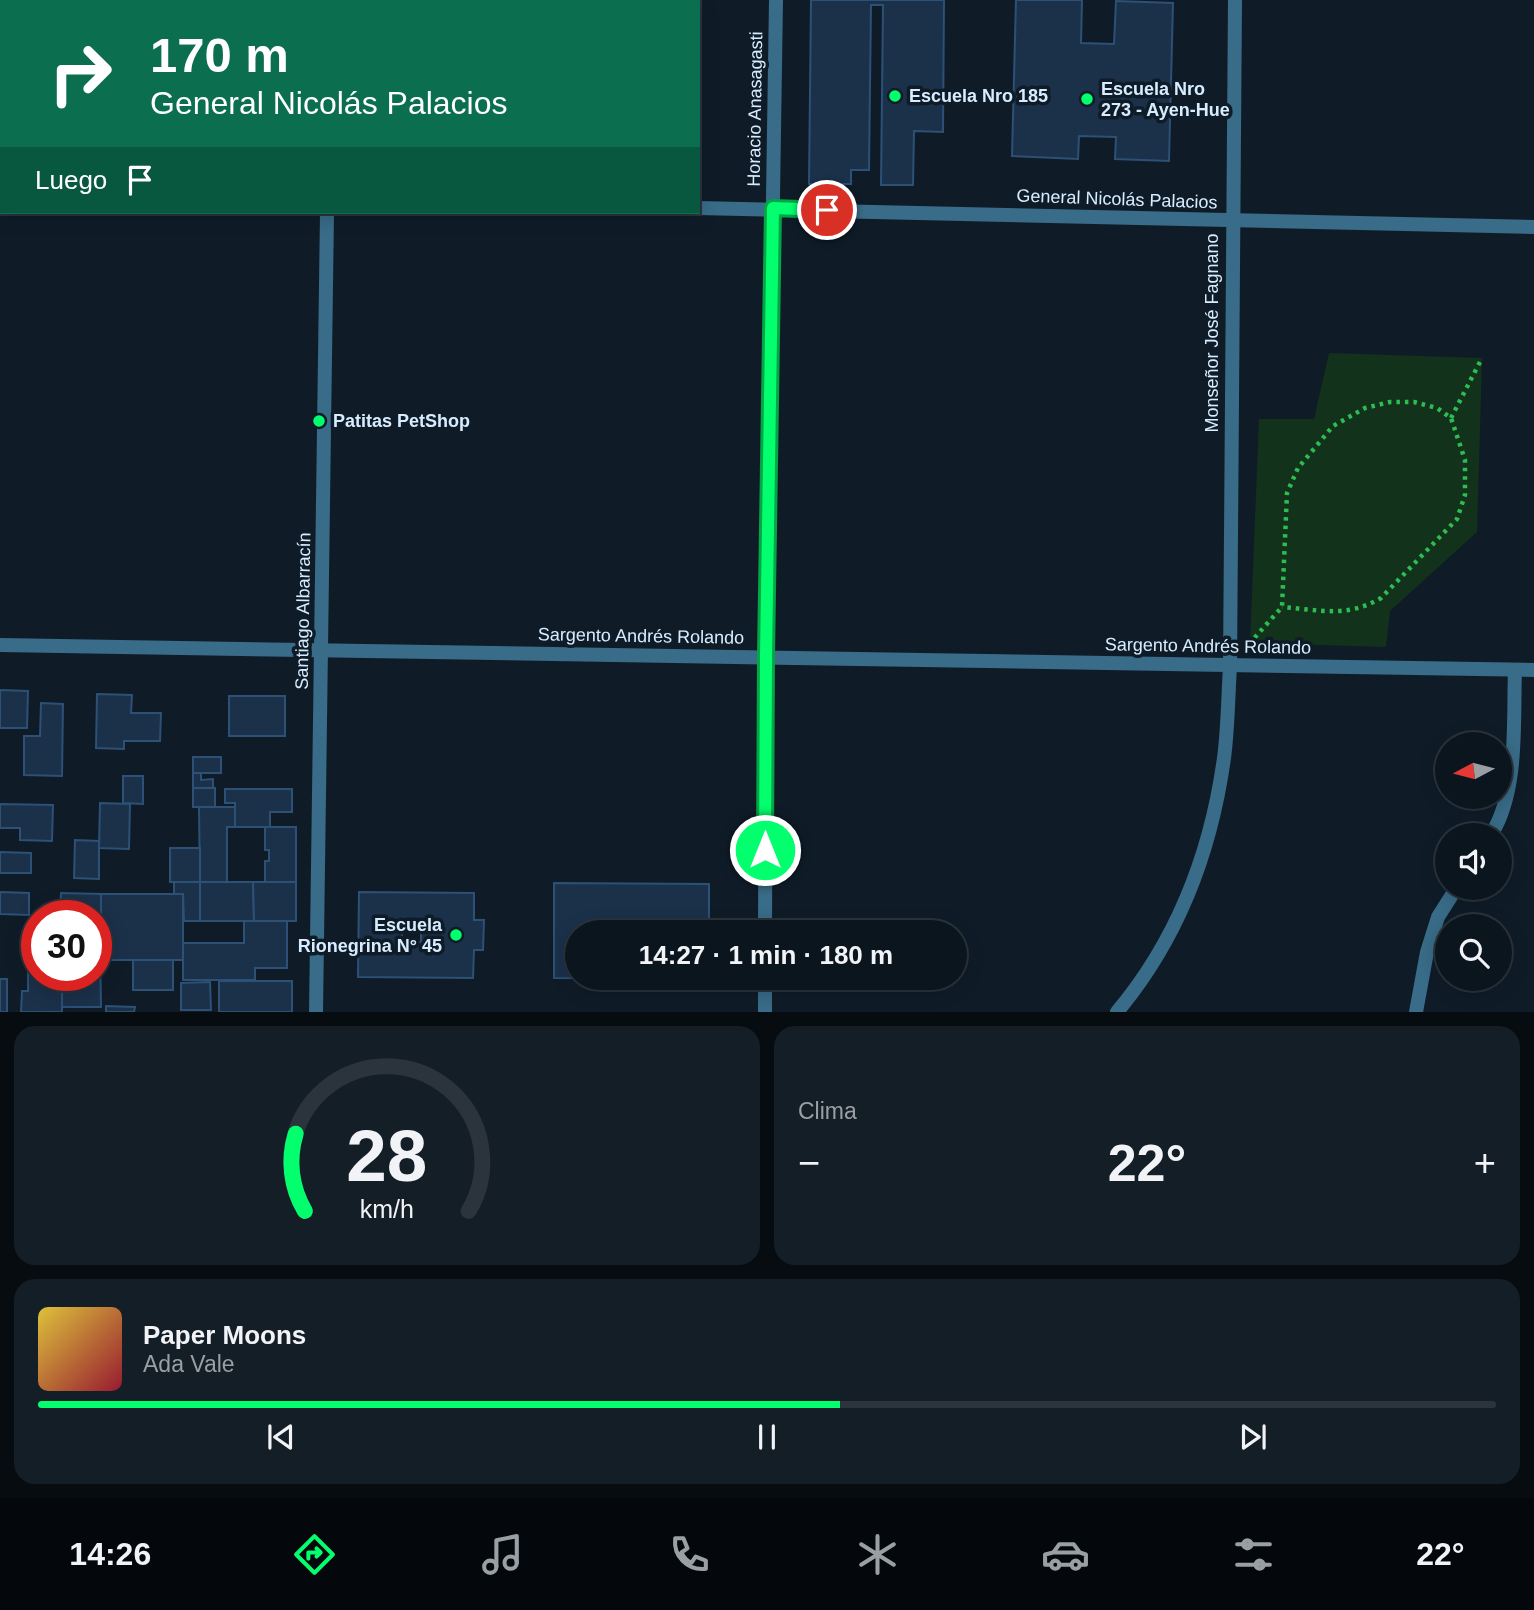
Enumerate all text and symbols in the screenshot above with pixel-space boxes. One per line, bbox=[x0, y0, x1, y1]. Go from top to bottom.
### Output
icon: right bbox=[35, 28, 126, 119]
text: 170 m bbox=[150, 28, 289, 82]
street label: Horacio Anasagasti bbox=[744, 31, 766, 187]
place label: Escuela Nro 273 - Ayen-Hue bbox=[1101, 79, 1230, 120]
text: General Nicolás Palacios bbox=[150, 85, 508, 121]
place label: Escuela Nro 185 bbox=[909, 86, 1048, 106]
marker: Escuela Nro 185 bbox=[887, 88, 903, 104]
marker: Escuela Nro 273 - Ayen-Hue bbox=[1079, 91, 1095, 107]
icon: arrive bbox=[121, 161, 159, 199]
text: Luego bbox=[35, 165, 107, 195]
pin bbox=[797, 180, 857, 240]
street label: General Nicolás Palacios bbox=[1016, 185, 1218, 213]
icon: arrive bbox=[808, 191, 846, 229]
street label: Monseñor José Fagnano bbox=[1202, 233, 1222, 433]
place label: Patitas PetShop bbox=[333, 411, 470, 431]
marker: Patitas PetShop bbox=[311, 413, 327, 429]
street label: Santiago Albarracín bbox=[292, 532, 314, 690]
street label: Sargento Andrés Rolando bbox=[538, 624, 744, 648]
street label: Sargento Andrés Rolando bbox=[1105, 634, 1311, 658]
north arrow bbox=[1435, 732, 1512, 808]
map controls bbox=[1435, 732, 1512, 991]
position arrow bbox=[728, 813, 802, 887]
button: sound bbox=[1435, 823, 1512, 900]
speed limit sign: 30 bbox=[21, 900, 112, 991]
button: search bbox=[1435, 914, 1512, 991]
place label: Escuela Rionegrina N° 45 bbox=[298, 915, 443, 956]
marker: Escuela Rionegrina N° 45 bbox=[448, 927, 464, 943]
text: 14:27 · 1 min · 180 m bbox=[639, 940, 893, 970]
text: Clima bbox=[798, 1098, 857, 1124]
text: 28 bbox=[347, 1116, 427, 1197]
text: 22° bbox=[1108, 1134, 1186, 1192]
text: − bbox=[798, 1142, 820, 1184]
text: + bbox=[1474, 1142, 1496, 1184]
text: km/h bbox=[360, 1195, 414, 1223]
text: Paper Moons bbox=[143, 1320, 306, 1350]
text: Ada Vale bbox=[143, 1351, 235, 1377]
icon: previous bbox=[262, 1418, 300, 1456]
icon: pause bbox=[748, 1418, 786, 1456]
icon: next bbox=[1234, 1418, 1272, 1456]
icon: directions bbox=[290, 1530, 339, 1579]
icon: music bbox=[478, 1530, 527, 1579]
icon: phone bbox=[665, 1530, 714, 1579]
icon: climate bbox=[853, 1530, 902, 1579]
icon: car bbox=[1041, 1530, 1090, 1579]
icon: filters bbox=[1229, 1530, 1278, 1579]
text: 14:26 bbox=[69, 1536, 151, 1572]
text: 22° bbox=[1416, 1536, 1465, 1572]

